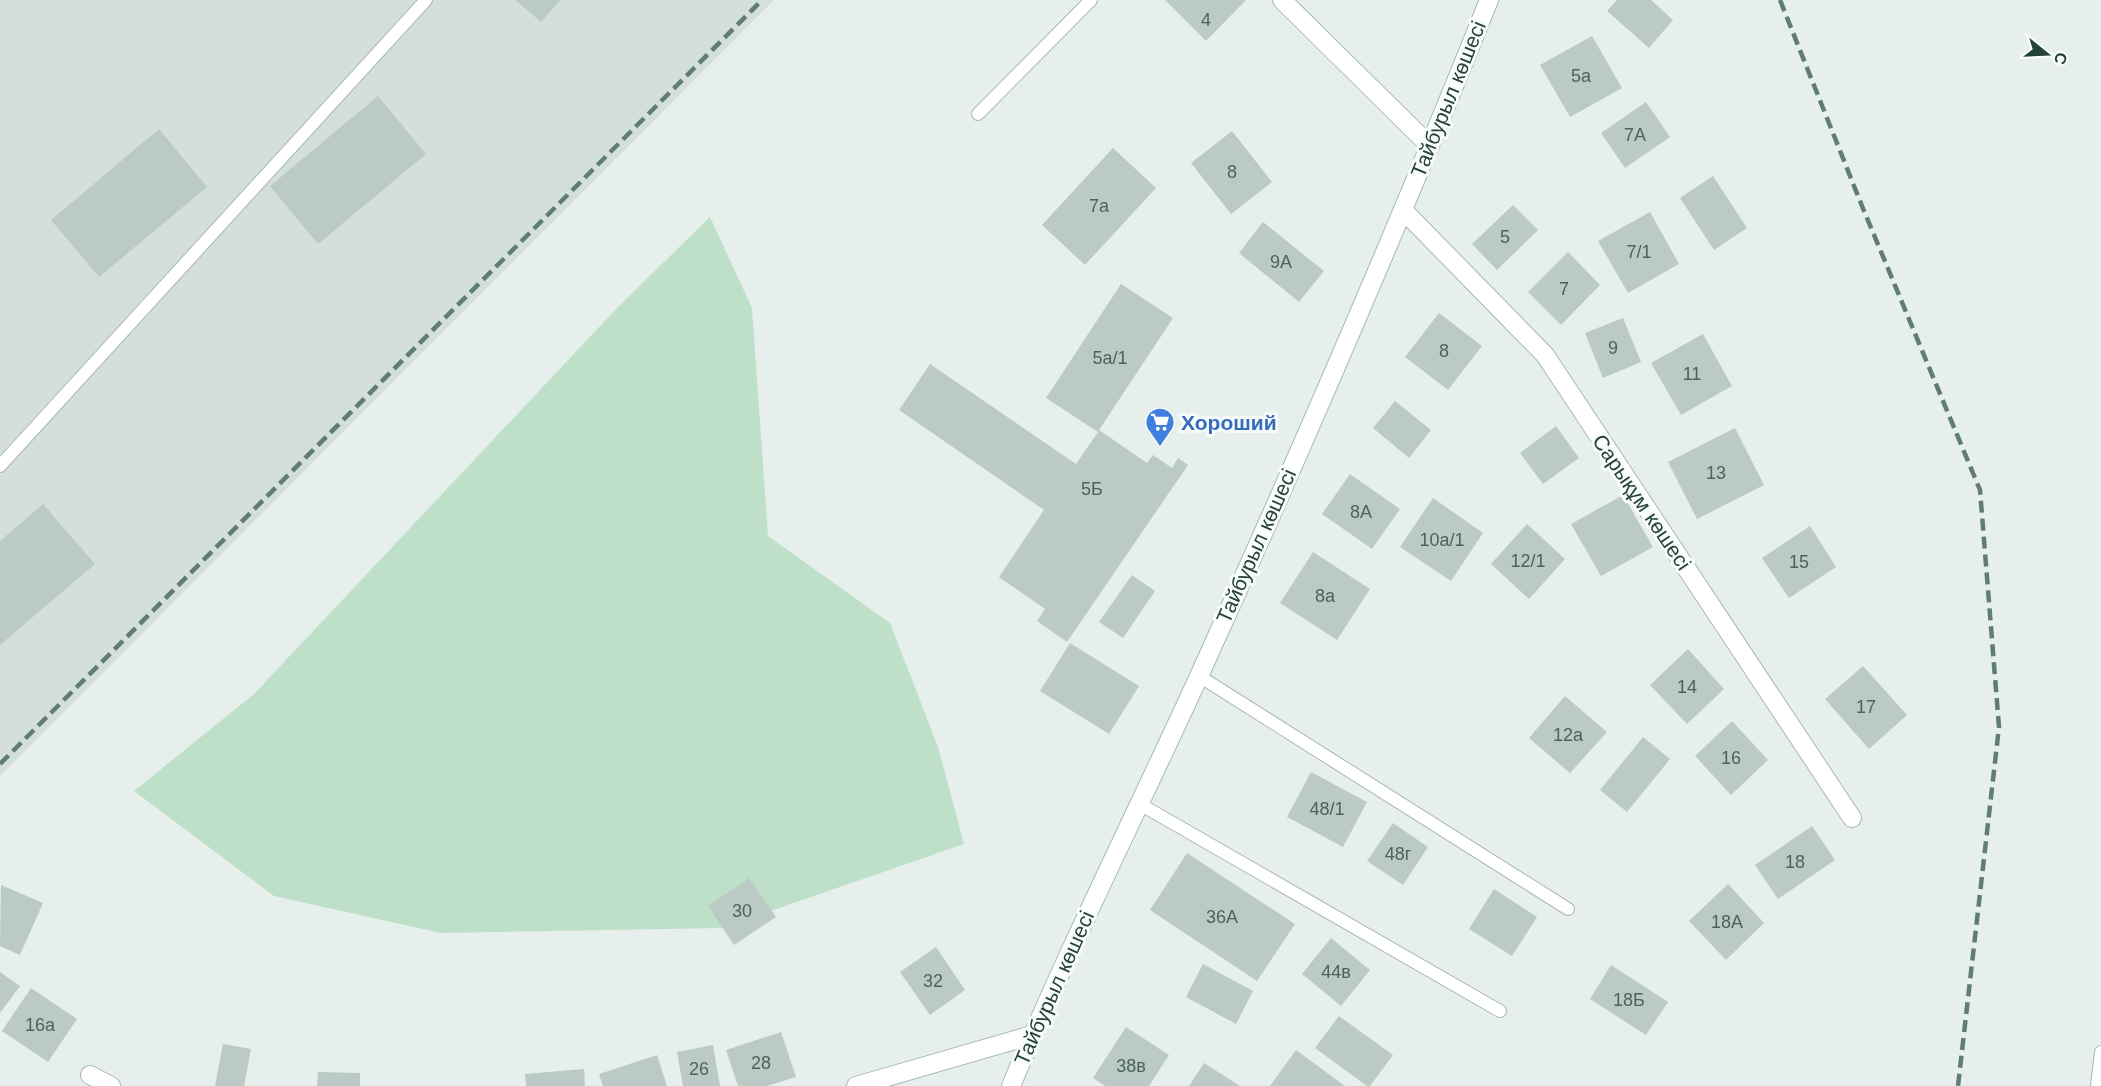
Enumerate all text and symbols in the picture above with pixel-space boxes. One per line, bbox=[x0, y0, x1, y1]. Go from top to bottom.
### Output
house number: 4 bbox=[1201, 10, 1211, 30]
street label: Тайбурыл көшесі bbox=[1406, 17, 1490, 181]
north arrow bbox=[2017, 24, 2077, 84]
text: С bbox=[2051, 50, 2071, 67]
house number: 5а bbox=[1571, 66, 1592, 86]
house number: 7А bbox=[1624, 125, 1646, 145]
house number: 8 bbox=[1227, 162, 1237, 182]
house number: 7а bbox=[1089, 196, 1110, 216]
house number: 5 bbox=[1500, 227, 1510, 247]
house number: 7/1 bbox=[1626, 242, 1652, 262]
house number: 9А bbox=[1270, 252, 1292, 272]
house number: 7 bbox=[1559, 279, 1569, 299]
house number: 9 bbox=[1608, 338, 1618, 358]
house number: 8 bbox=[1439, 341, 1449, 361]
house number: 5а/1 bbox=[1092, 348, 1128, 368]
house number: 11 bbox=[1683, 364, 1701, 384]
supermarket icon: Хороший bbox=[1144, 406, 1176, 448]
place label: Хороший bbox=[1181, 411, 1277, 434]
street label: Сарықұм көшесі bbox=[1588, 430, 1696, 574]
house number: 13 bbox=[1706, 463, 1726, 483]
street label: Тайбурыл көшесі bbox=[1212, 465, 1300, 627]
house number: 5Б bbox=[1081, 479, 1103, 499]
house number: 8А bbox=[1350, 502, 1372, 522]
house number: 10а/1 bbox=[1419, 530, 1465, 550]
house number: 12/1 bbox=[1510, 551, 1546, 571]
house number: 15 bbox=[1789, 552, 1809, 572]
house number: 8а bbox=[1315, 586, 1336, 606]
house number: 14 bbox=[1677, 677, 1697, 697]
house number: 17 bbox=[1856, 697, 1876, 717]
house number: 12а bbox=[1553, 725, 1584, 745]
house number: 16 bbox=[1721, 748, 1741, 768]
house number: 48/1 bbox=[1309, 799, 1345, 819]
house number: 48г bbox=[1385, 844, 1412, 864]
house number: 18 bbox=[1785, 852, 1805, 872]
house number: 30 bbox=[732, 901, 752, 921]
street label: Тайбурыл көшесі bbox=[1010, 907, 1098, 1069]
house number: 36А bbox=[1206, 907, 1238, 927]
house number: 18А bbox=[1711, 912, 1743, 932]
house number: 44в bbox=[1321, 962, 1351, 982]
house number: 32 bbox=[923, 971, 943, 991]
house number: 18Б bbox=[1613, 990, 1645, 1010]
house number: 16а bbox=[25, 1015, 56, 1035]
house number: 28 bbox=[751, 1053, 771, 1073]
house number: 38в bbox=[1116, 1056, 1146, 1076]
house number: 26 bbox=[689, 1059, 709, 1079]

